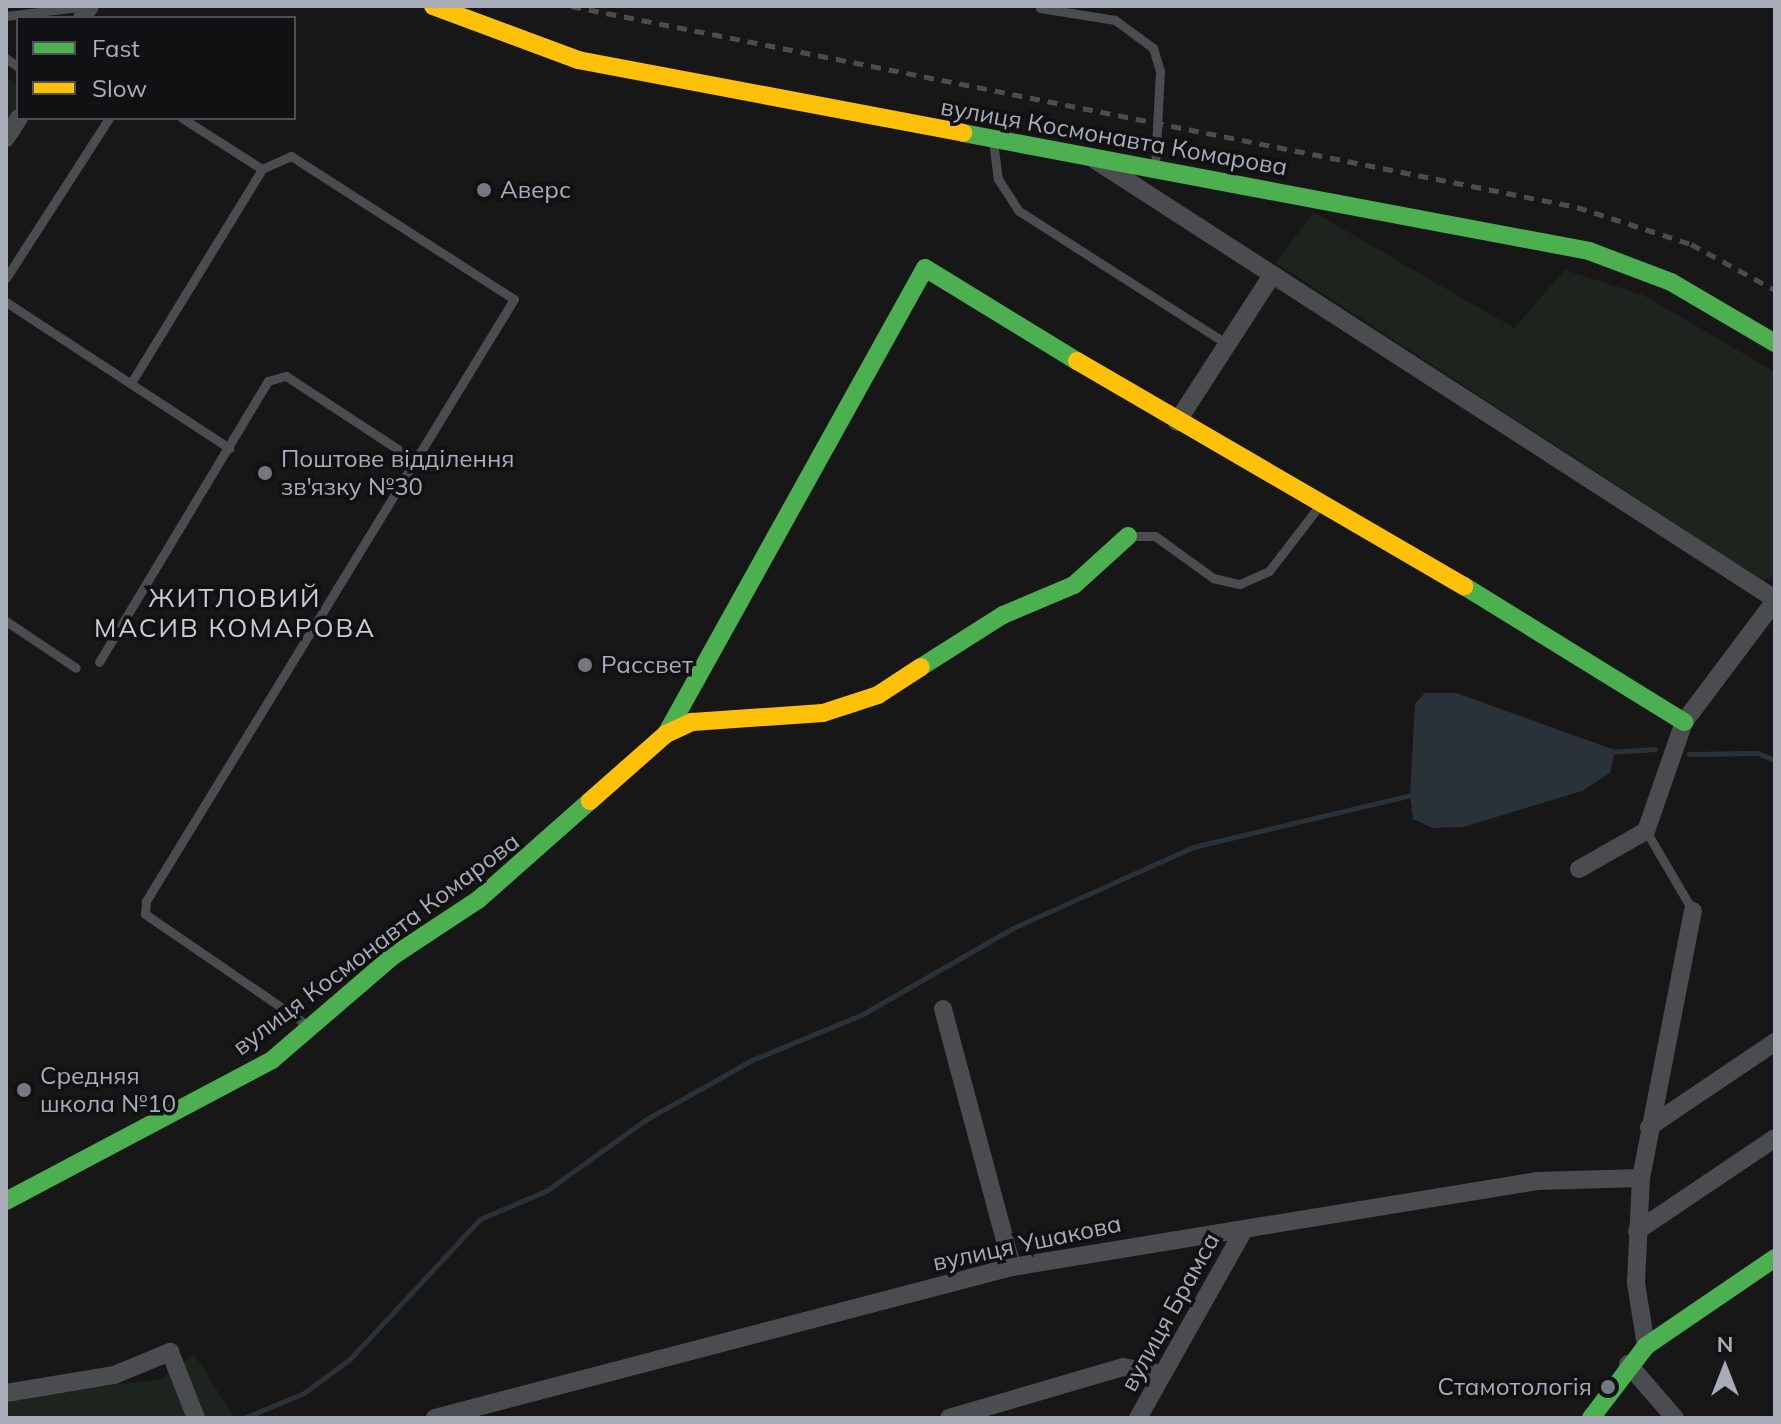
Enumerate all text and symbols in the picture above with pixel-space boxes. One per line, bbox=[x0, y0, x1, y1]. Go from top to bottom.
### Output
legend bbox=[16, 16, 296, 120]
text: Fast bbox=[92, 33, 140, 63]
text: Slow bbox=[92, 73, 147, 103]
street label: вулиця Космонавта Комарова bbox=[939, 92, 1289, 182]
place label: Аверс bbox=[500, 176, 571, 204]
marker: Аверс bbox=[475, 181, 493, 199]
place label: Поштове відділення зв'язку №30 bbox=[281, 445, 514, 501]
marker: Поштове відділення зв'язку №30 bbox=[256, 464, 274, 482]
district label: ЖИТЛОВИЙ МАСИВ КОМАРОВА bbox=[94, 582, 376, 644]
place label: Рассвет bbox=[601, 651, 693, 679]
marker: Рассвет bbox=[576, 656, 594, 674]
street label: вулиця Космонавта Комарова bbox=[227, 827, 525, 1061]
place label: Средняя школа №10 bbox=[40, 1062, 176, 1118]
marker: Средняя школа №10 bbox=[15, 1081, 33, 1099]
street label: вулиця Ушакова bbox=[930, 1209, 1124, 1277]
street label: вулиця Брамса bbox=[1115, 1228, 1225, 1396]
north arrow bbox=[1685, 1328, 1765, 1408]
text: N bbox=[1717, 1330, 1733, 1358]
place label: Стамотологія bbox=[1438, 1373, 1592, 1401]
marker: Стамотологія bbox=[1599, 1378, 1617, 1396]

